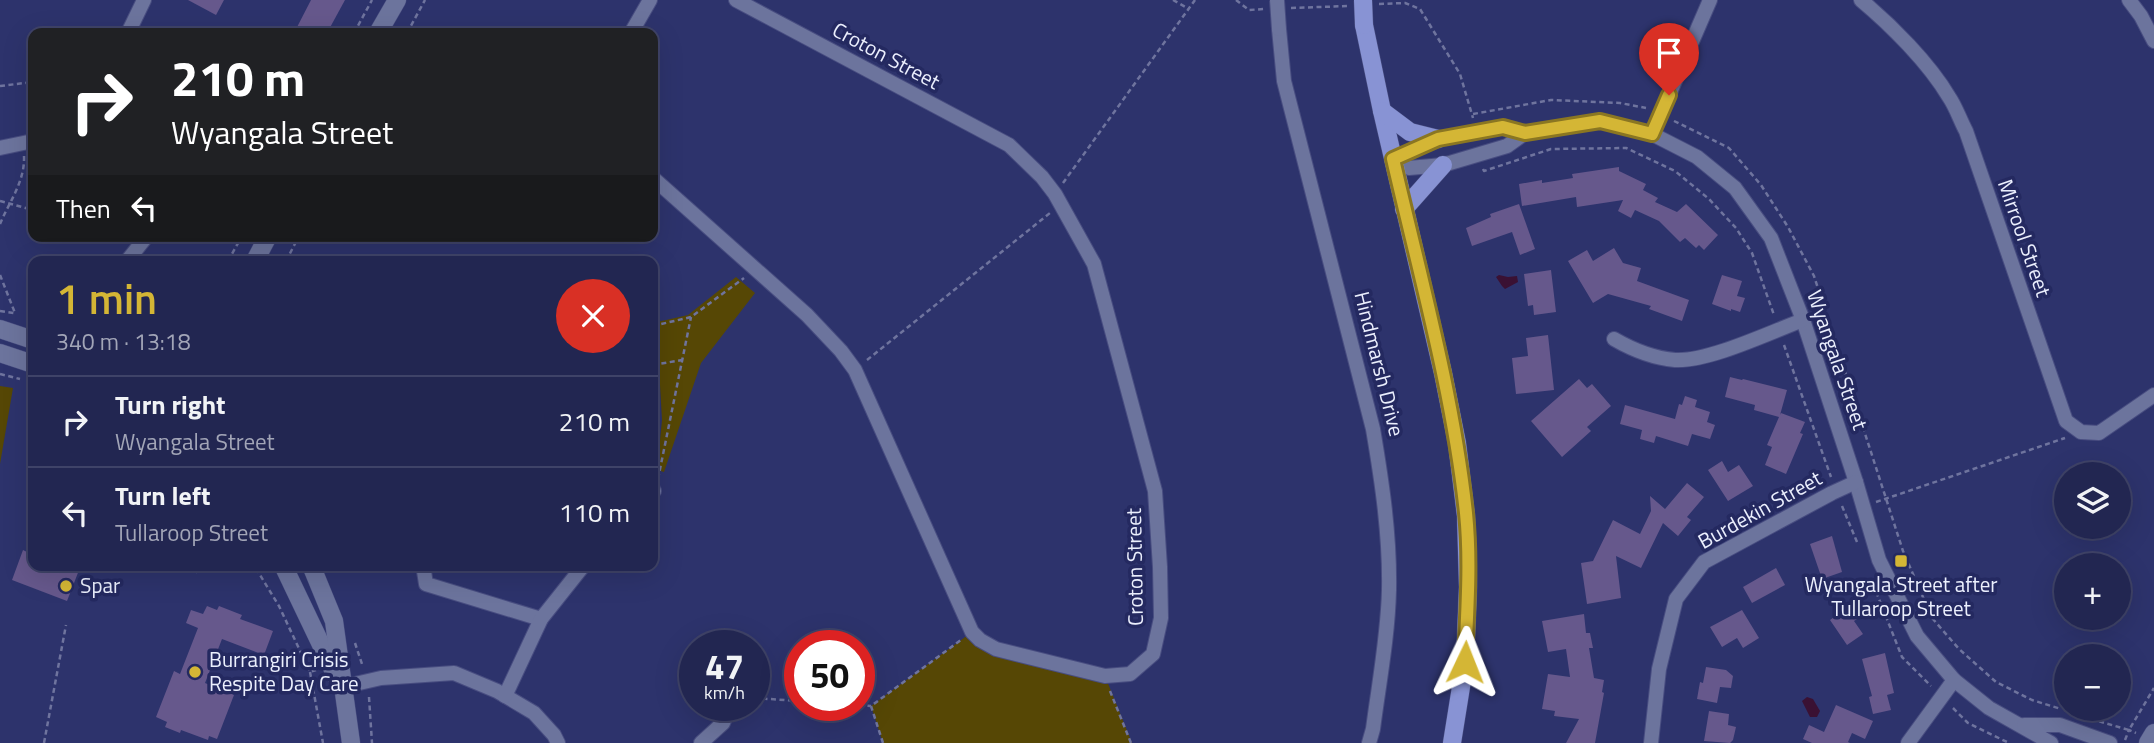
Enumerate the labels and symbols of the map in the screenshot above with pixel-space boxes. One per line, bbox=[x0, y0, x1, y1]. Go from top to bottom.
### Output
street label: Croton Street bbox=[827, 13, 947, 97]
pin bbox=[1639, 23, 1699, 95]
street label: Mirrool Street bbox=[1990, 175, 2060, 301]
street label: Wyangala Street bbox=[1799, 286, 1877, 434]
street label: Hindmarsh Drive bbox=[1347, 288, 1413, 439]
street label: Burdekin Street bbox=[1692, 462, 1828, 556]
street label: Croton Street bbox=[1117, 507, 1151, 626]
marker: Wyangala Street after Tullaroop Street bbox=[1893, 553, 1909, 569]
place label: Wyangala Street after Tullaroop Street bbox=[1804, 568, 1998, 624]
place label: Spar bbox=[80, 569, 120, 601]
marker: Spar bbox=[58, 578, 74, 594]
position arrow bbox=[1428, 625, 1502, 699]
speed limit sign: 50 bbox=[784, 630, 875, 721]
place label: Burrangiri Crisis Respite Day Care bbox=[209, 643, 359, 699]
marker: Burrangiri Crisis Respite Day Care bbox=[187, 664, 203, 680]

